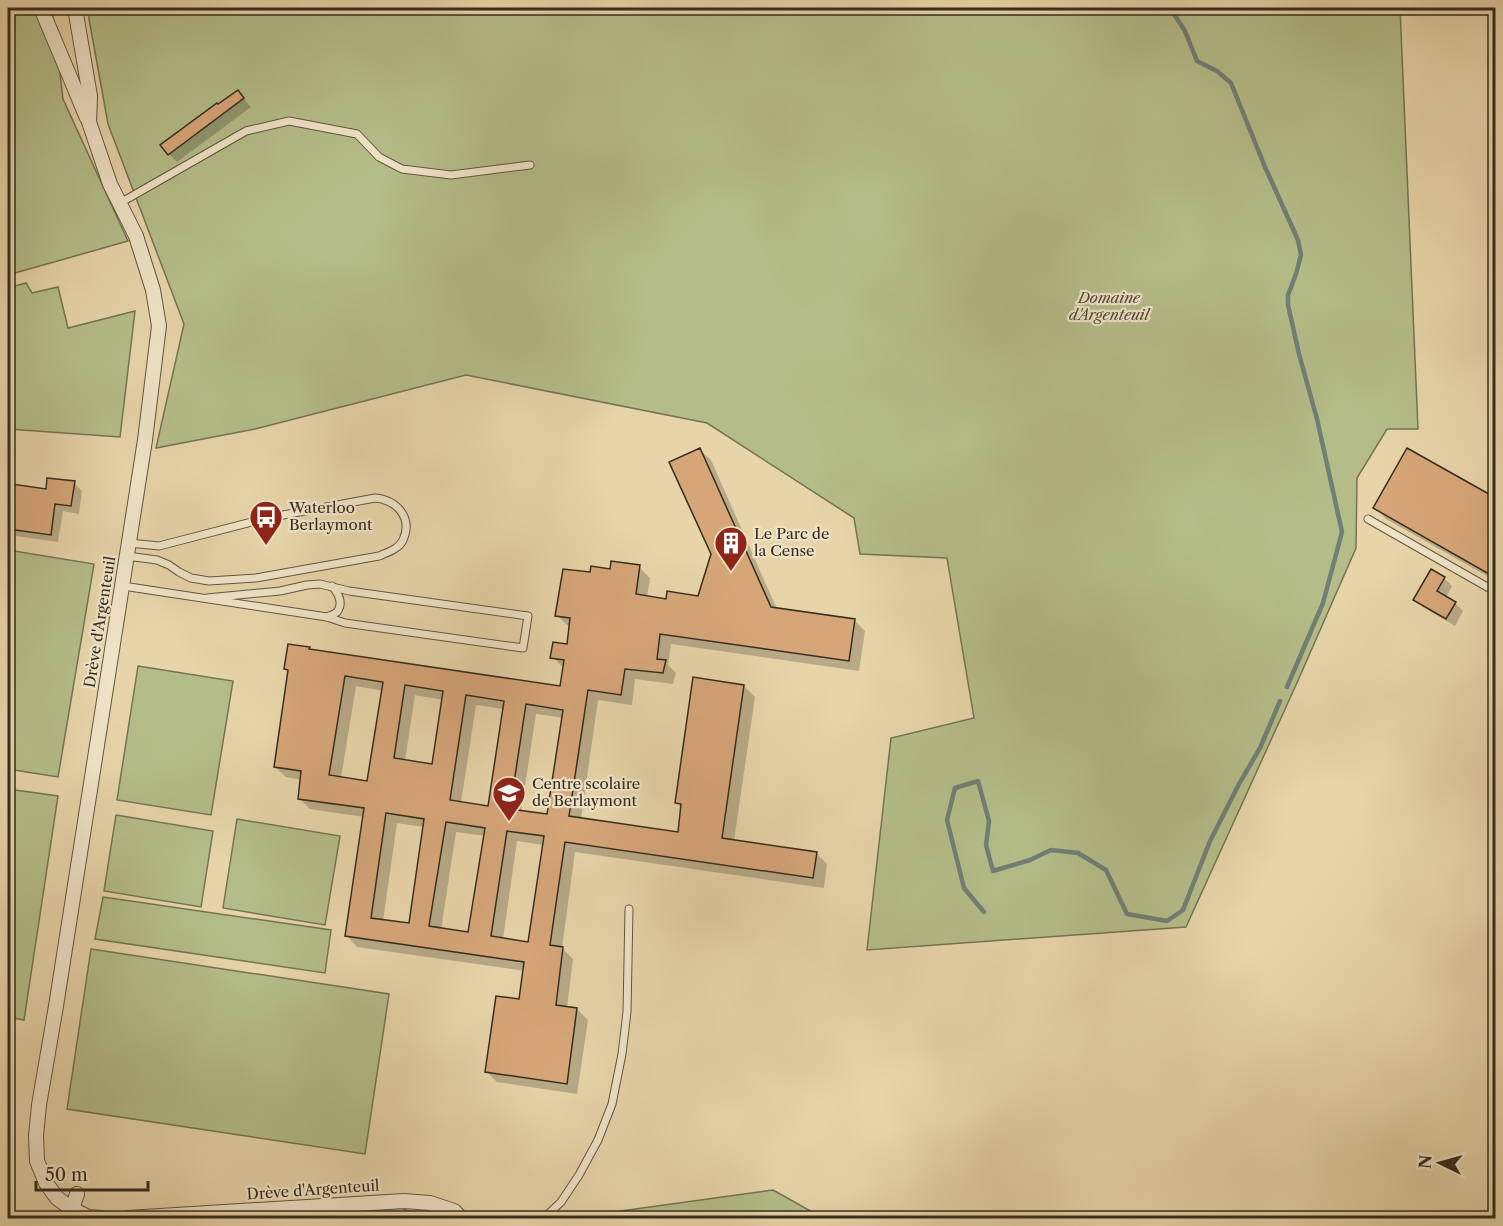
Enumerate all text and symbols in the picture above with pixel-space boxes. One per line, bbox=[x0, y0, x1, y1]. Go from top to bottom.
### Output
park label: Domaine d'Argenteuil bbox=[1069, 288, 1151, 324]
place label: Waterloo Berlaymont bbox=[288, 498, 373, 534]
bus stop icon: Waterloo Berlaymont bbox=[248, 499, 284, 546]
place label: Le Parc de la Cense bbox=[754, 524, 829, 560]
building icon: Le Parc de la Cense bbox=[713, 525, 749, 572]
street label: Drève d'Argenteuil bbox=[80, 554, 119, 689]
place label: Centre scolaire de Berlaymont bbox=[532, 774, 640, 810]
school or university icon: Centre scolaire de Berlaymont bbox=[491, 775, 527, 822]
north arrow bbox=[1410, 1133, 1470, 1193]
scale bar bbox=[36, 1154, 148, 1192]
text: N bbox=[1414, 1154, 1436, 1169]
text: 50 m bbox=[45, 1164, 88, 1186]
street label: Drève d'Argenteuil bbox=[246, 1175, 380, 1204]

